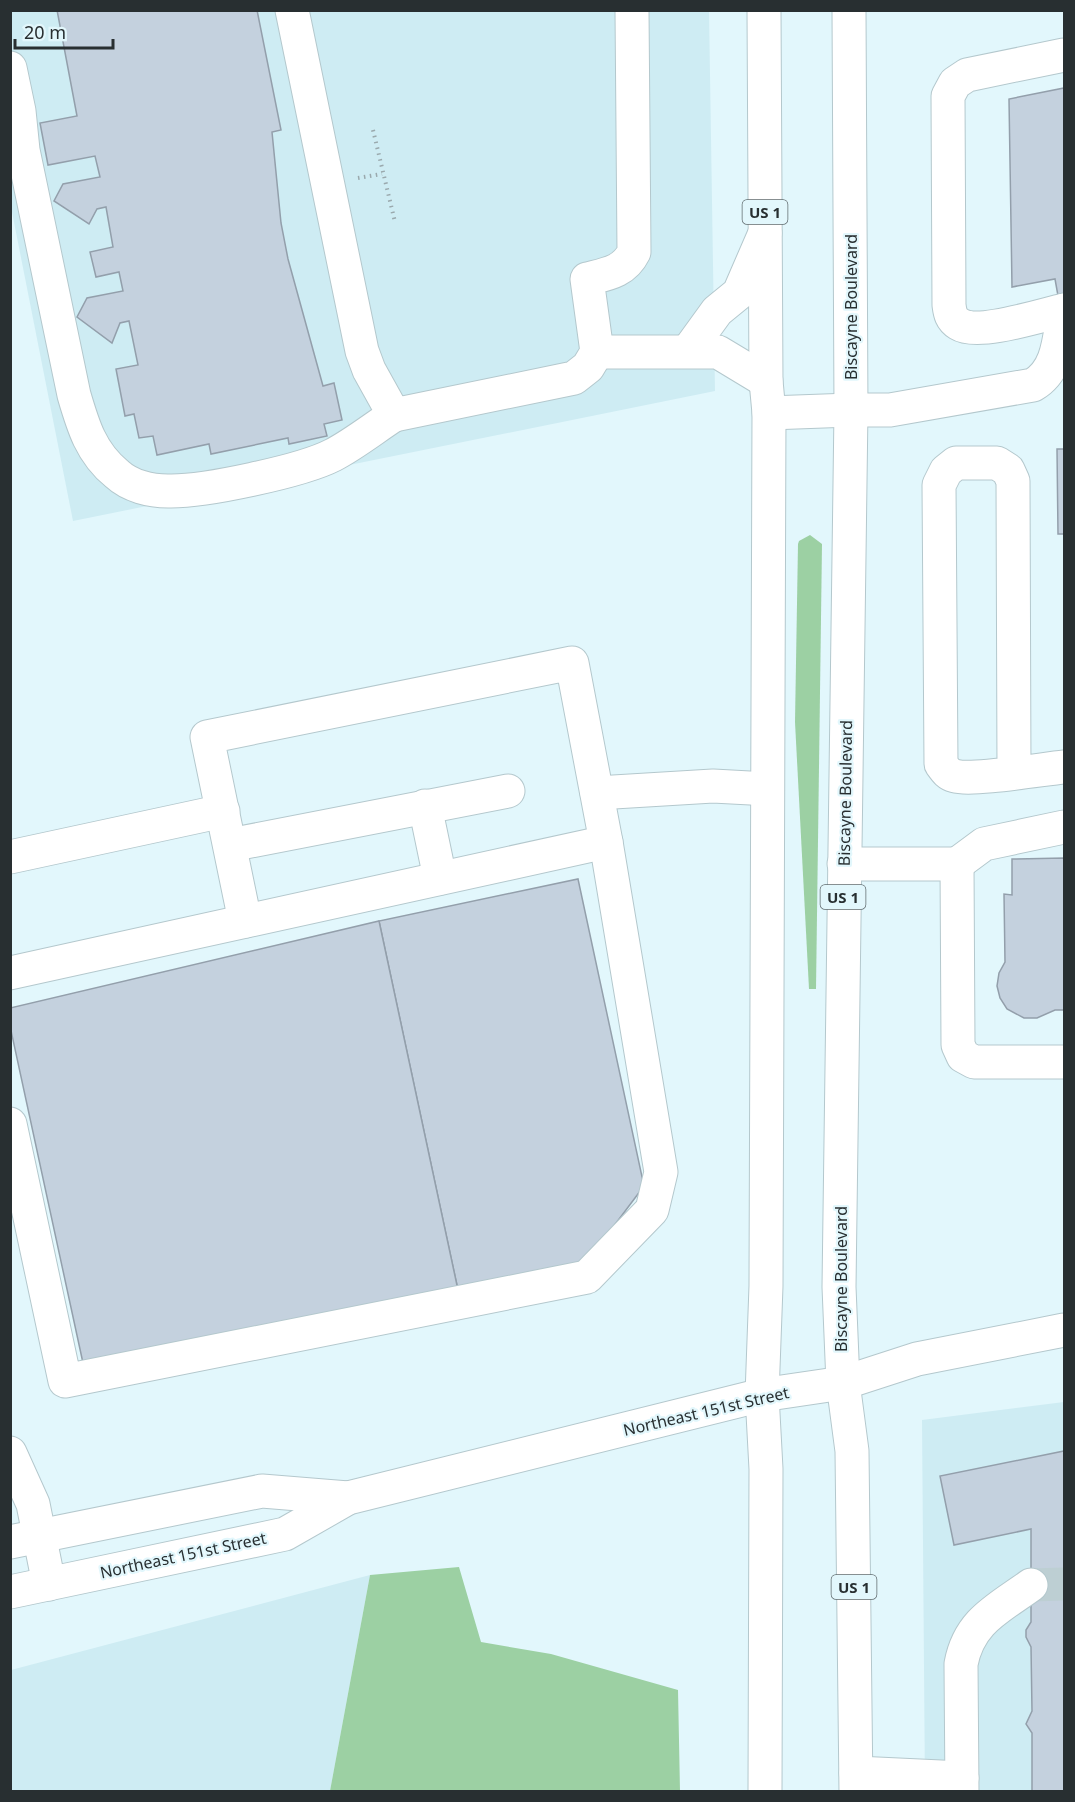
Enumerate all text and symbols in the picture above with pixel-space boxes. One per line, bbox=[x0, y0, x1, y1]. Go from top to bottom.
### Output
scale bar bbox=[15, 12, 112, 50]
text: 20 m bbox=[24, 20, 66, 44]
road number: US 1 bbox=[742, 200, 788, 224]
street label: Biscayne Boulevard bbox=[840, 234, 862, 380]
street label: Biscayne Boulevard bbox=[833, 720, 857, 866]
road number: US 1 bbox=[820, 885, 866, 909]
street label: Biscayne Boulevard bbox=[830, 1206, 852, 1352]
street label: Northeast 151st Street bbox=[621, 1381, 791, 1441]
street label: Northeast 151st Street bbox=[98, 1527, 268, 1583]
road number: US 1 bbox=[832, 1575, 876, 1599]

